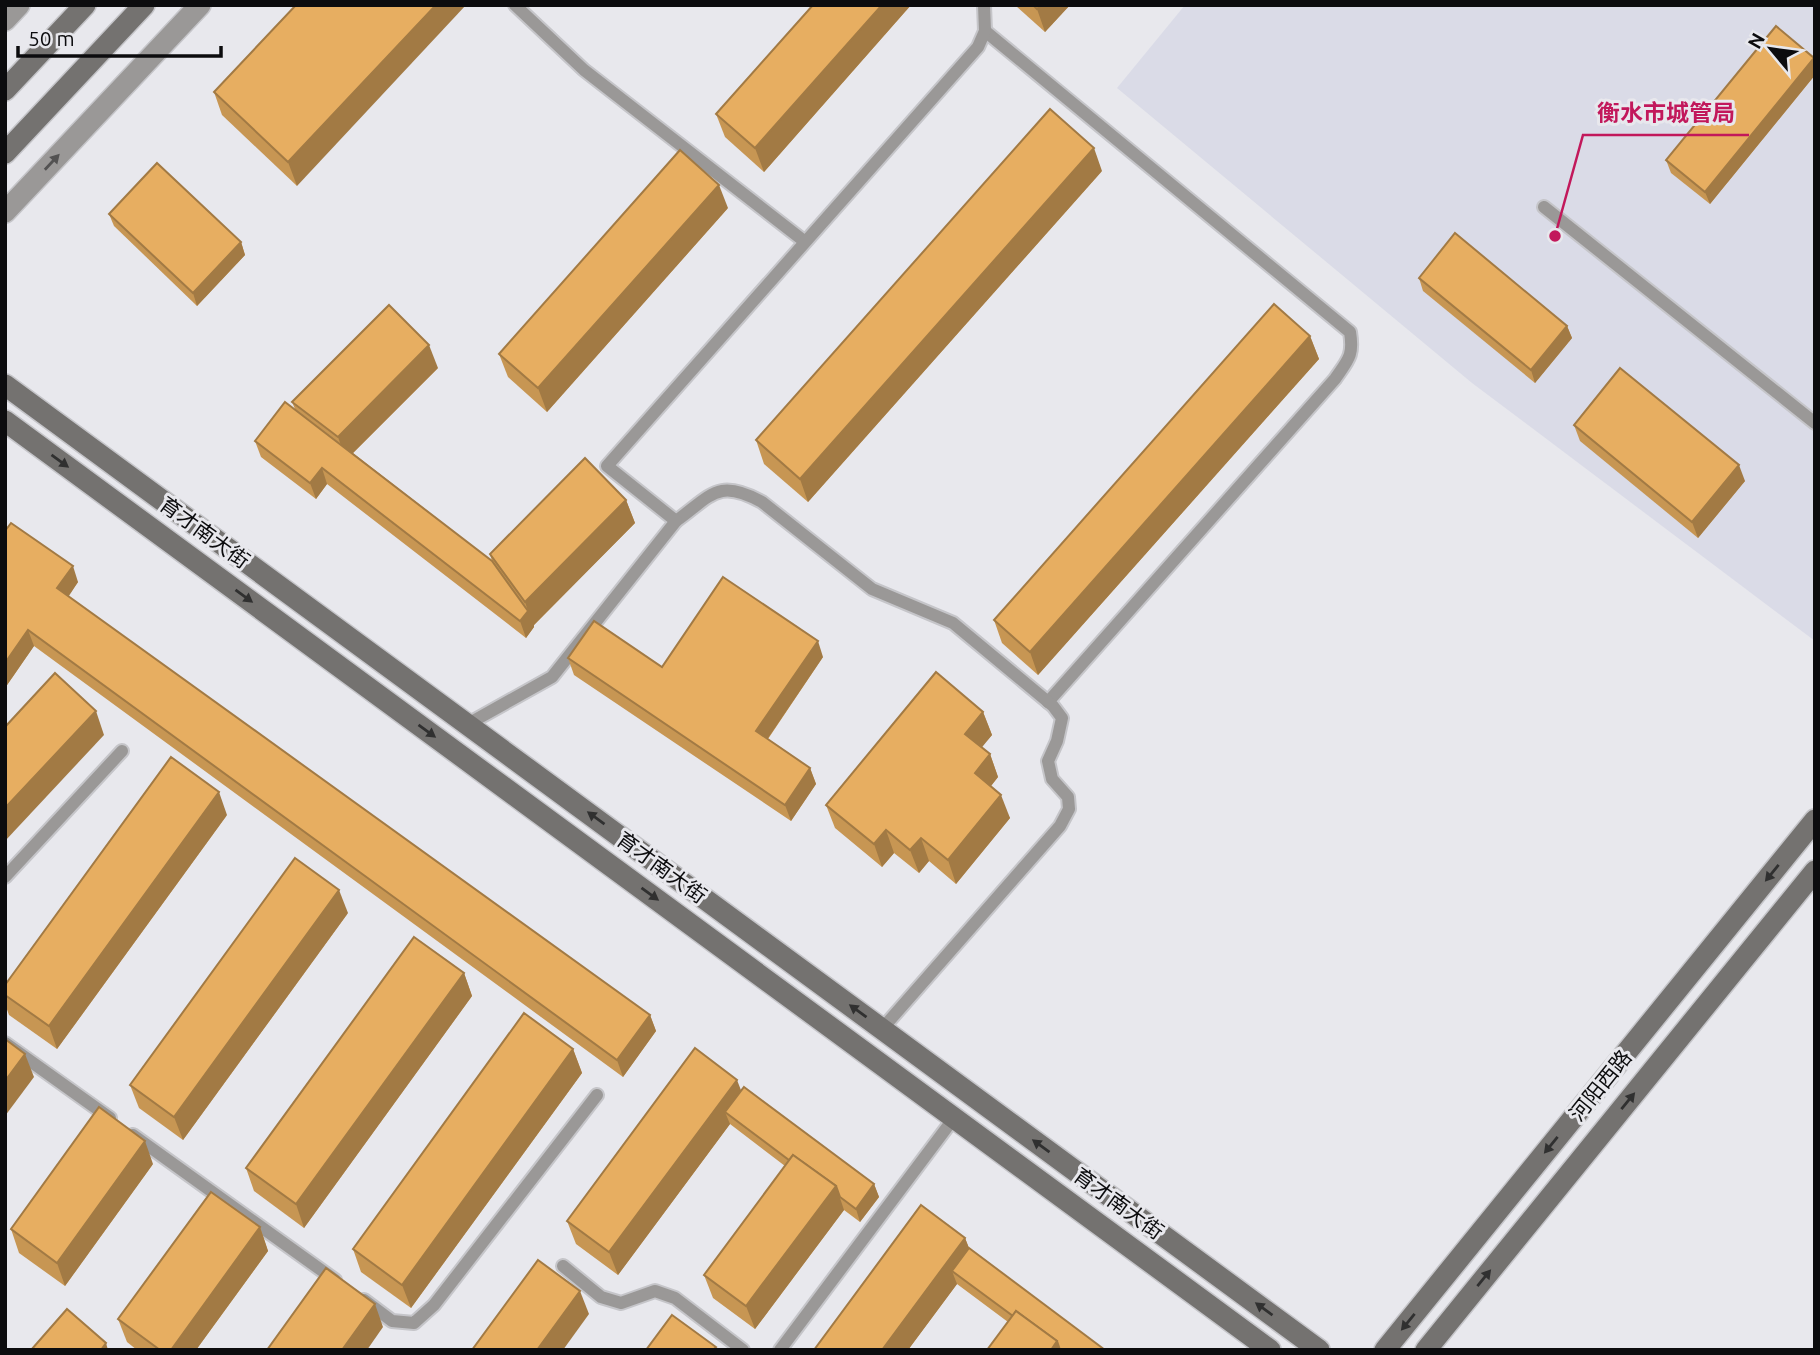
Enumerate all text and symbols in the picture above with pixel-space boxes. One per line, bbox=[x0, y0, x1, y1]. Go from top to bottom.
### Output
scale bar bbox=[18, 14, 220, 58]
north arrow bbox=[1736, 14, 1806, 84]
text: 50 m bbox=[28, 26, 75, 50]
text: N bbox=[1743, 29, 1769, 52]
callout: 衡水市城管局 bbox=[1583, 91, 1749, 135]
text: 衡水市城管局 bbox=[1597, 100, 1735, 125]
one-way arrow bbox=[44, 153, 60, 171]
one-way arrow bbox=[51, 454, 69, 468]
street label: 育才南大街 bbox=[155, 491, 255, 573]
one-way arrow bbox=[234, 589, 253, 603]
one-way arrow bbox=[418, 724, 436, 738]
one-way arrow bbox=[587, 811, 605, 826]
street label: 育才南大街 bbox=[612, 826, 712, 908]
one-way arrow bbox=[1764, 864, 1779, 882]
one-way arrow bbox=[641, 887, 659, 901]
one-way arrow bbox=[849, 1004, 867, 1018]
street label: 河阳西路 bbox=[1564, 1045, 1636, 1125]
one-way arrow bbox=[1620, 1093, 1635, 1111]
one-way arrow bbox=[1544, 1136, 1559, 1154]
one-way arrow bbox=[1032, 1139, 1050, 1153]
street label: 育才南大街 bbox=[1069, 1162, 1169, 1244]
one-way arrow bbox=[1477, 1269, 1492, 1287]
one-way arrow bbox=[1255, 1303, 1273, 1317]
one-way arrow bbox=[1401, 1313, 1416, 1330]

